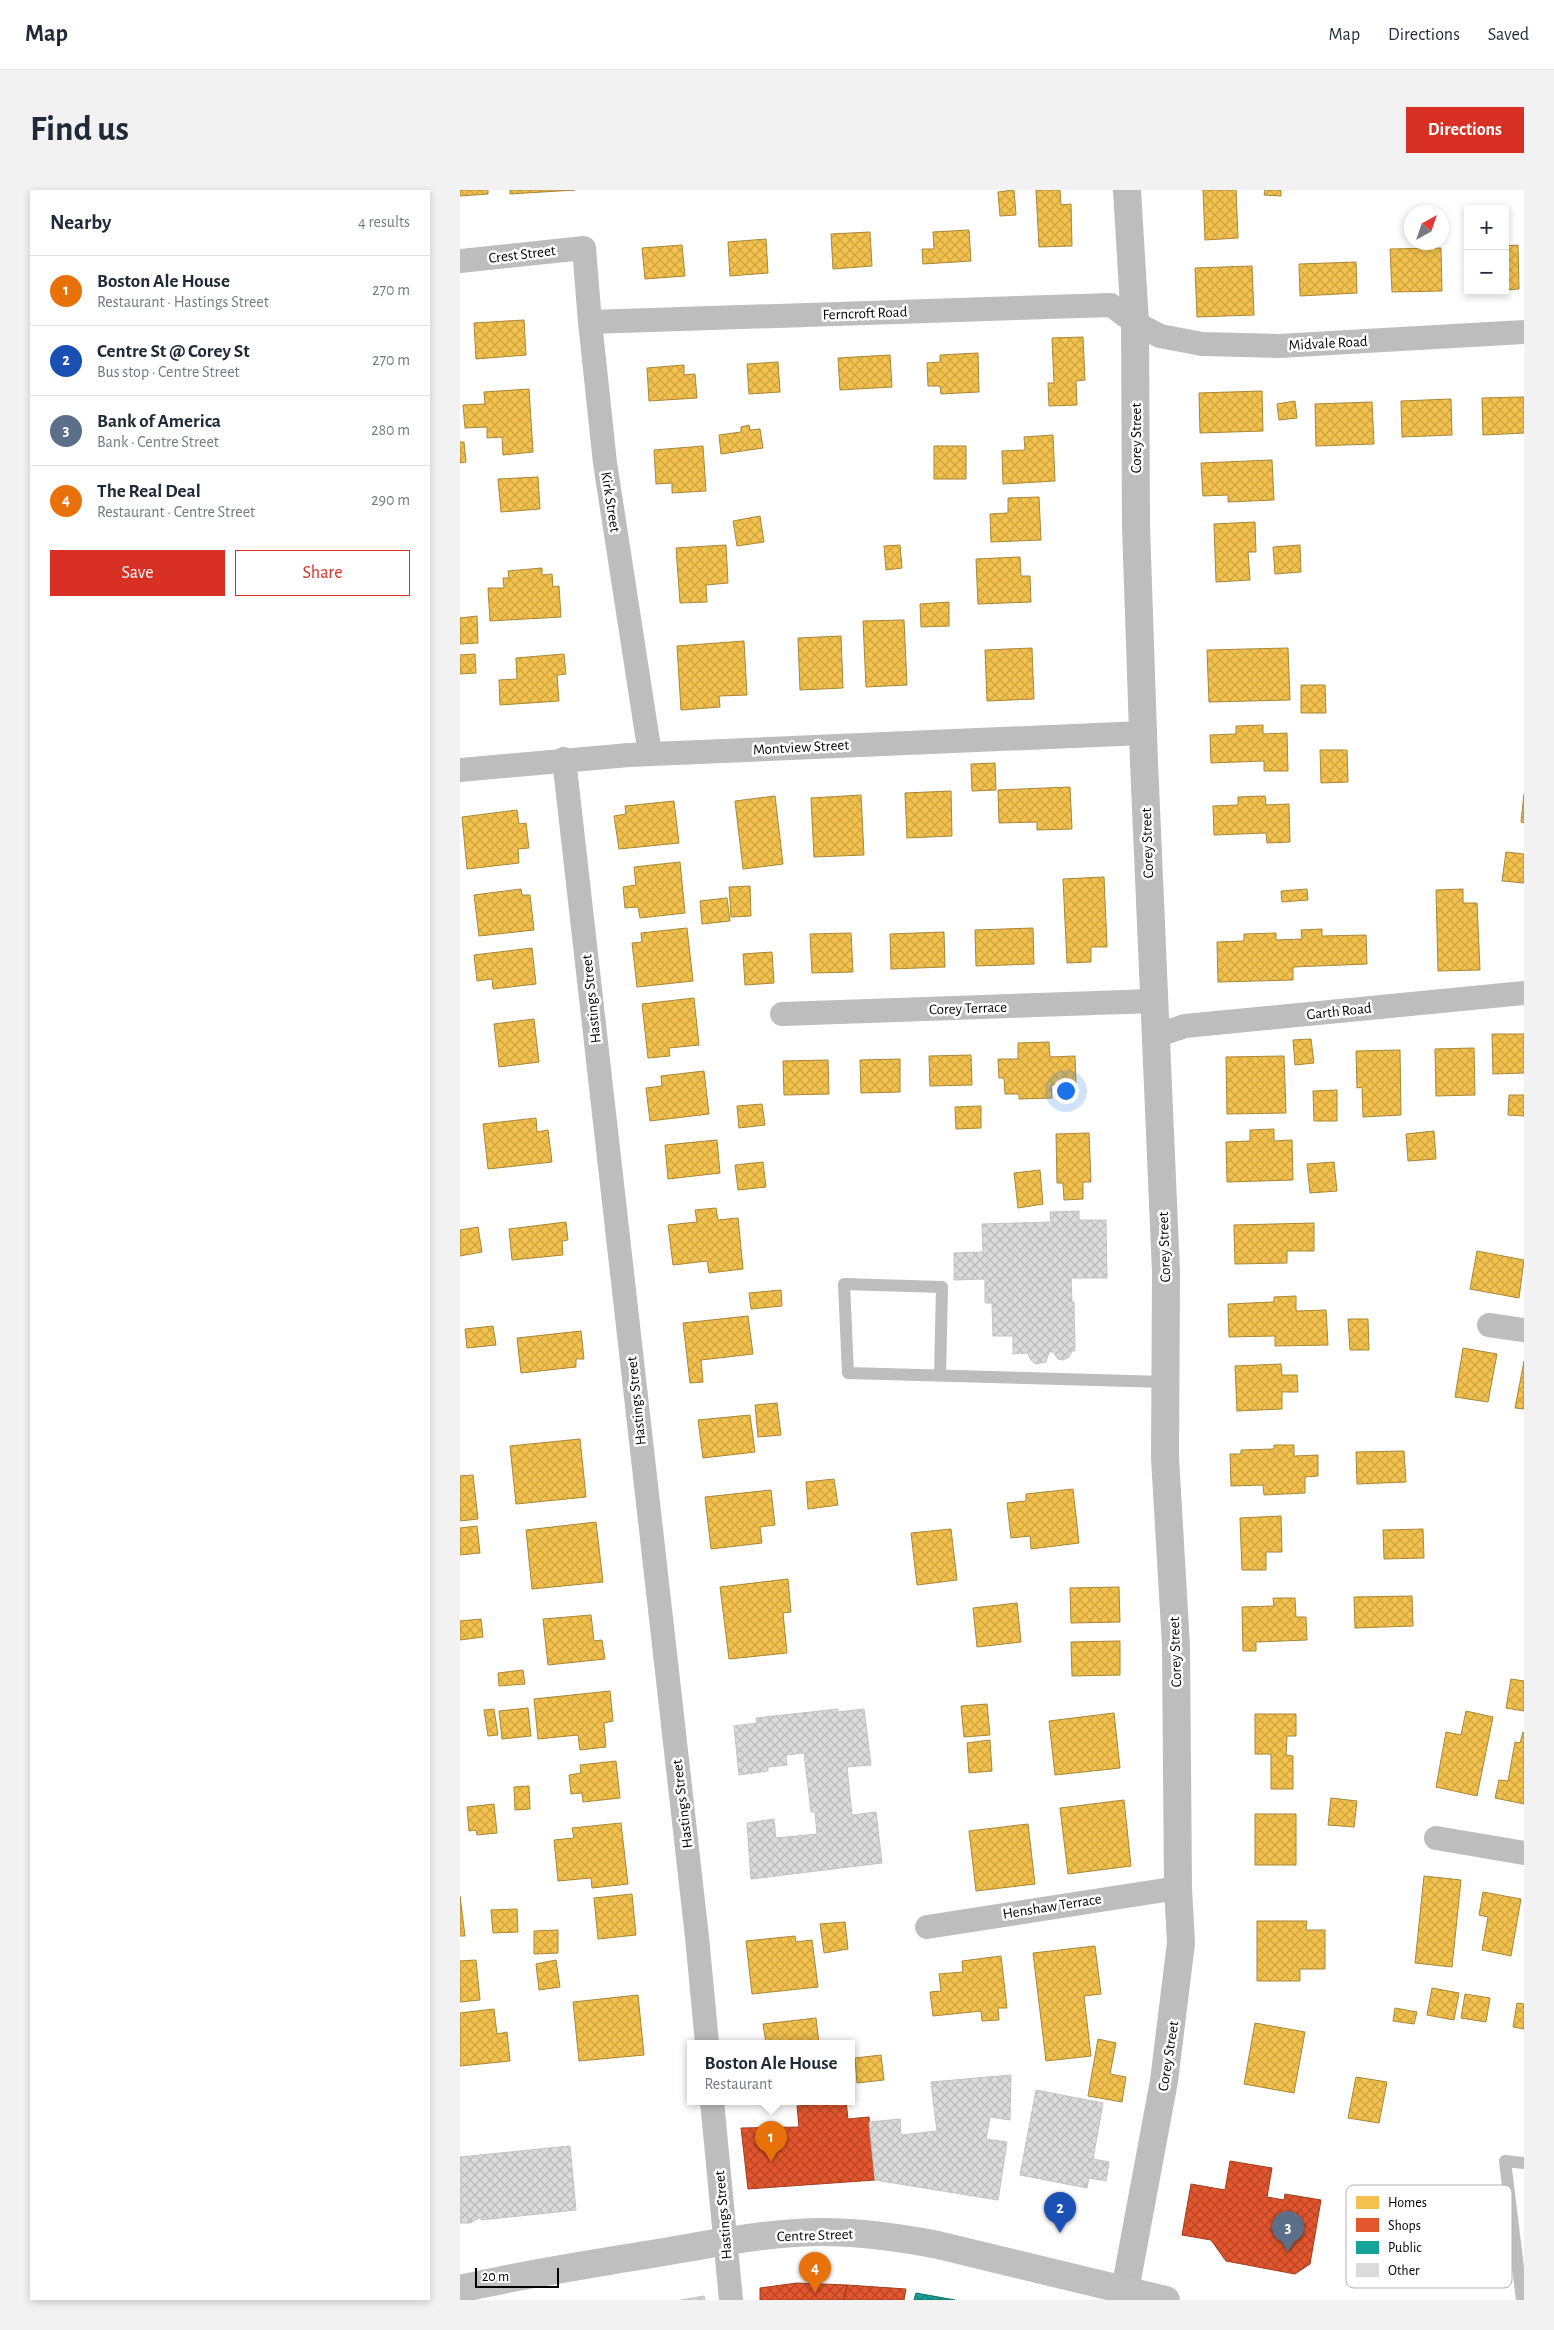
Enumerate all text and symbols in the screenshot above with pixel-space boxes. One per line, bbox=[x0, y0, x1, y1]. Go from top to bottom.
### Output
text: Map bbox=[25, 22, 68, 46]
text: Map bbox=[1329, 26, 1360, 44]
text: Directions bbox=[1388, 26, 1460, 44]
text: Saved bbox=[1488, 26, 1529, 44]
button: Directions bbox=[1406, 107, 1524, 153]
text: Find us bbox=[30, 112, 129, 147]
north arrow bbox=[1404, 205, 1449, 250]
map controls bbox=[1464, 205, 1509, 295]
button: + bbox=[1464, 205, 1509, 250]
text: Nearby bbox=[50, 212, 111, 233]
text: 4 results bbox=[358, 214, 410, 230]
street label: Crest Street bbox=[488, 243, 557, 266]
button: − bbox=[1464, 250, 1509, 295]
text: Boston Ale House bbox=[97, 272, 230, 291]
text: 1 bbox=[63, 282, 69, 298]
text: 270 m bbox=[372, 282, 410, 298]
text: Restaurant · Hastings Street bbox=[97, 294, 269, 310]
street label: Ferncroft Road bbox=[822, 305, 908, 322]
street label: Midvale Road bbox=[1288, 334, 1368, 353]
text: Centre St @ Corey St bbox=[97, 342, 250, 361]
text: 2 bbox=[62, 352, 70, 368]
text: 270 m bbox=[372, 352, 410, 368]
text: Bus stop · Centre Street bbox=[97, 364, 240, 380]
street label: Corey Street bbox=[1129, 402, 1144, 473]
text: Bank of America bbox=[97, 412, 221, 431]
text: 3 bbox=[63, 422, 69, 438]
text: 280 m bbox=[371, 422, 410, 438]
text: Bank · Centre Street bbox=[97, 434, 219, 450]
street label: Kirk Street bbox=[598, 471, 623, 534]
text: The Real Deal bbox=[97, 482, 201, 501]
text: 4 bbox=[62, 492, 70, 508]
text: 290 m bbox=[371, 492, 410, 508]
text: Restaurant · Centre Street bbox=[97, 504, 255, 520]
button: Save bbox=[50, 550, 225, 596]
button: Share bbox=[235, 550, 410, 596]
street label: Montview Street bbox=[753, 737, 850, 758]
street label: Corey Street bbox=[1139, 807, 1156, 879]
street label: Hastings Street bbox=[579, 954, 604, 1044]
street label: Corey Terrace bbox=[929, 1000, 1007, 1017]
street label: Garth Road bbox=[1306, 1001, 1373, 1022]
your location bbox=[1053, 1078, 1079, 1104]
street label: Corey Street bbox=[1156, 1211, 1173, 1283]
street label: Hastings Street bbox=[624, 1356, 649, 1446]
street label: Corey Street bbox=[1167, 1616, 1184, 1688]
street label: Hastings Street bbox=[670, 1759, 695, 1849]
street label: Henshaw Terrace bbox=[1002, 1891, 1103, 1922]
street label: Corey Street bbox=[1156, 2020, 1181, 2092]
popup bbox=[687, 2040, 855, 2105]
text: Boston Ale House bbox=[705, 2054, 837, 2073]
text: Restaurant bbox=[705, 2076, 772, 2092]
pin: 1 bbox=[755, 2121, 787, 2162]
street label: Hastings Street bbox=[712, 2170, 735, 2260]
legend bbox=[1346, 2185, 1512, 2288]
pin: 2 bbox=[1044, 2192, 1076, 2233]
text: Homes bbox=[1388, 2196, 1427, 2210]
pin: 3 bbox=[1272, 2211, 1304, 2252]
text: Shops bbox=[1388, 2219, 1421, 2233]
street label: Centre Street bbox=[777, 2227, 854, 2244]
text: Public bbox=[1388, 2241, 1422, 2255]
pin: 4 bbox=[799, 2252, 831, 2293]
text: Other bbox=[1388, 2264, 1420, 2278]
scale bar bbox=[475, 2265, 559, 2288]
text: 20 m bbox=[482, 2270, 509, 2284]

